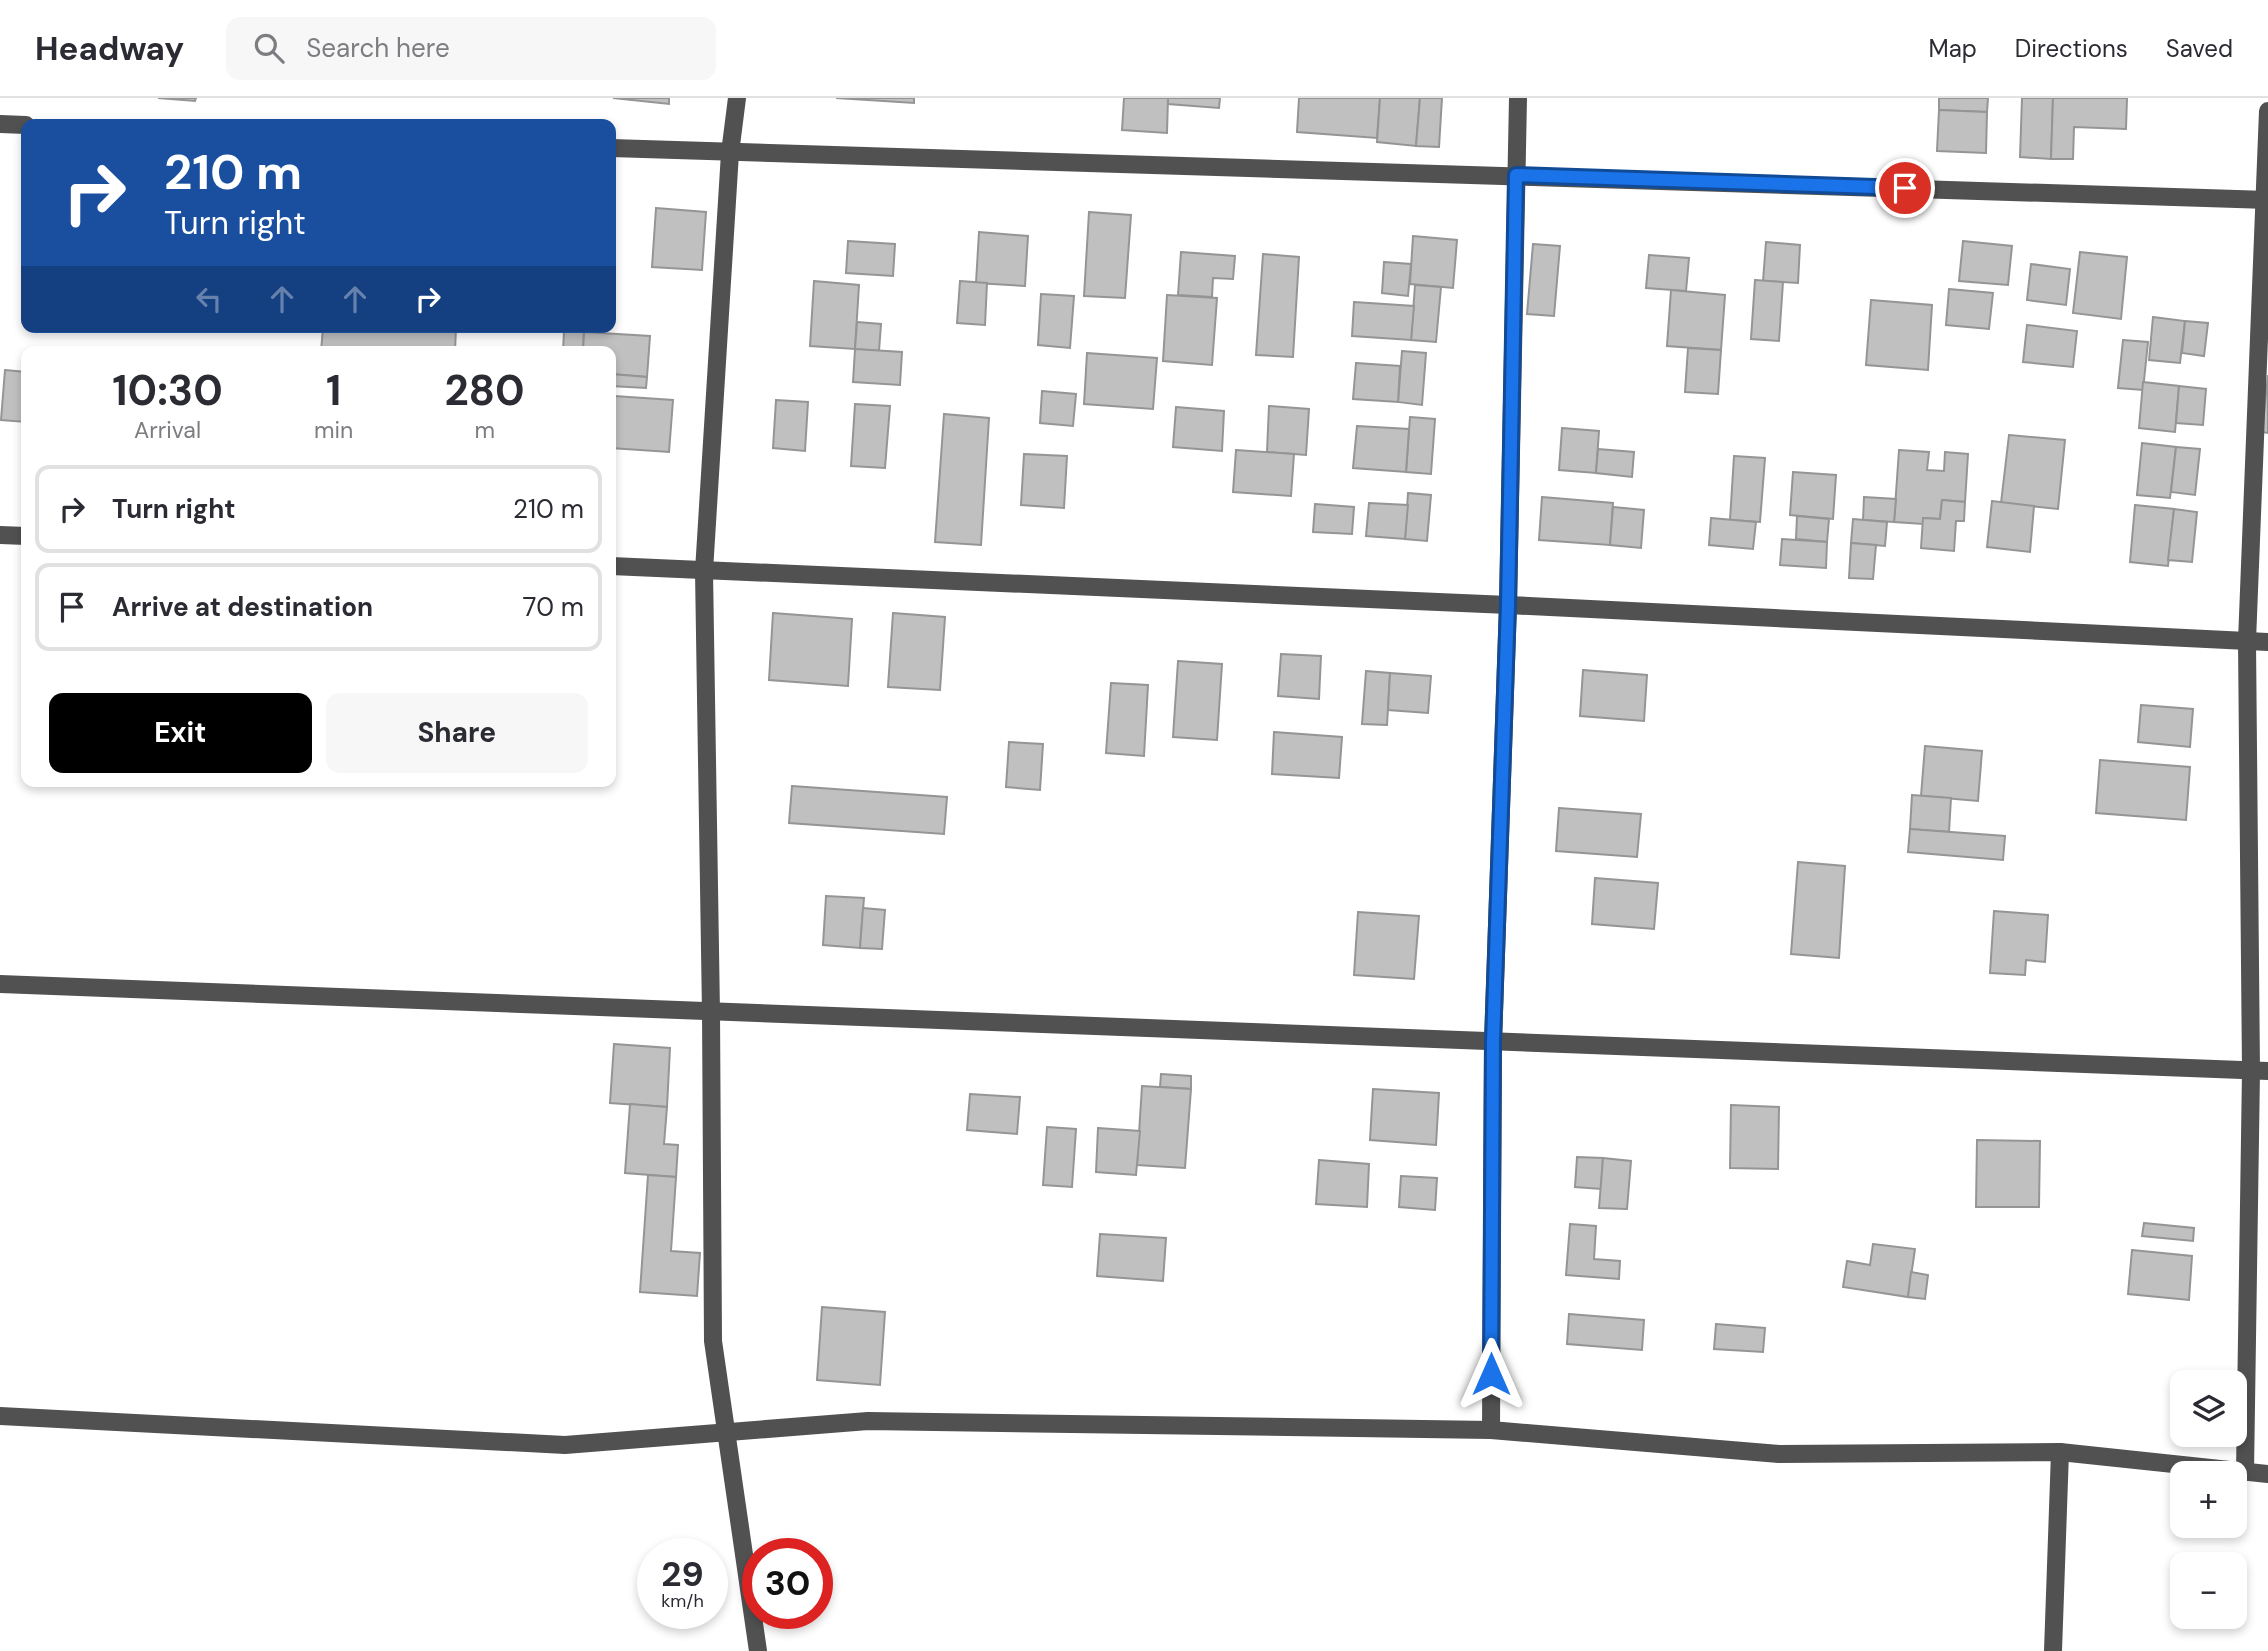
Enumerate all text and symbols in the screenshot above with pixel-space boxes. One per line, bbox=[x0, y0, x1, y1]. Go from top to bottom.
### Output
search box bbox=[226, 17, 716, 80]
text: Headway bbox=[35, 27, 184, 70]
icon: search bbox=[250, 29, 288, 67]
text: Search here bbox=[306, 31, 450, 65]
text: Map bbox=[1929, 33, 1977, 64]
text: Directions bbox=[2015, 33, 2128, 64]
text: Saved bbox=[2166, 33, 2233, 64]
text: 210 m bbox=[164, 140, 302, 204]
icon: right bbox=[49, 147, 140, 238]
pin bbox=[1875, 158, 1935, 218]
icon: arrive bbox=[1886, 169, 1924, 207]
text: Turn right bbox=[164, 202, 306, 244]
icon: left bbox=[190, 280, 228, 318]
icon: ahead bbox=[263, 280, 301, 318]
icon: ahead bbox=[336, 280, 374, 318]
icon: right bbox=[409, 280, 447, 318]
text: 10:30 bbox=[112, 363, 223, 418]
text: 1 bbox=[326, 363, 341, 418]
text: 280 bbox=[445, 363, 525, 418]
text: Arrival bbox=[134, 415, 201, 445]
text: min bbox=[314, 415, 353, 445]
text: m bbox=[474, 415, 495, 445]
icon: right bbox=[53, 490, 91, 528]
text: Turn right bbox=[112, 492, 236, 526]
text: 210 m bbox=[513, 492, 584, 526]
icon: arrive bbox=[53, 588, 91, 626]
text: Arrive at destination bbox=[112, 590, 373, 624]
text: 70 m bbox=[523, 590, 584, 624]
button: Exit bbox=[49, 693, 312, 773]
button: Share bbox=[326, 693, 588, 773]
position arrow bbox=[1454, 1337, 1528, 1411]
map controls bbox=[2170, 1370, 2247, 1629]
button: layers bbox=[2170, 1370, 2247, 1447]
button: + bbox=[2170, 1461, 2247, 1538]
speed limit sign: 30 bbox=[742, 1538, 833, 1629]
text: 29 bbox=[661, 1551, 704, 1597]
button: − bbox=[2170, 1552, 2247, 1629]
text: km/h bbox=[661, 1589, 704, 1613]

